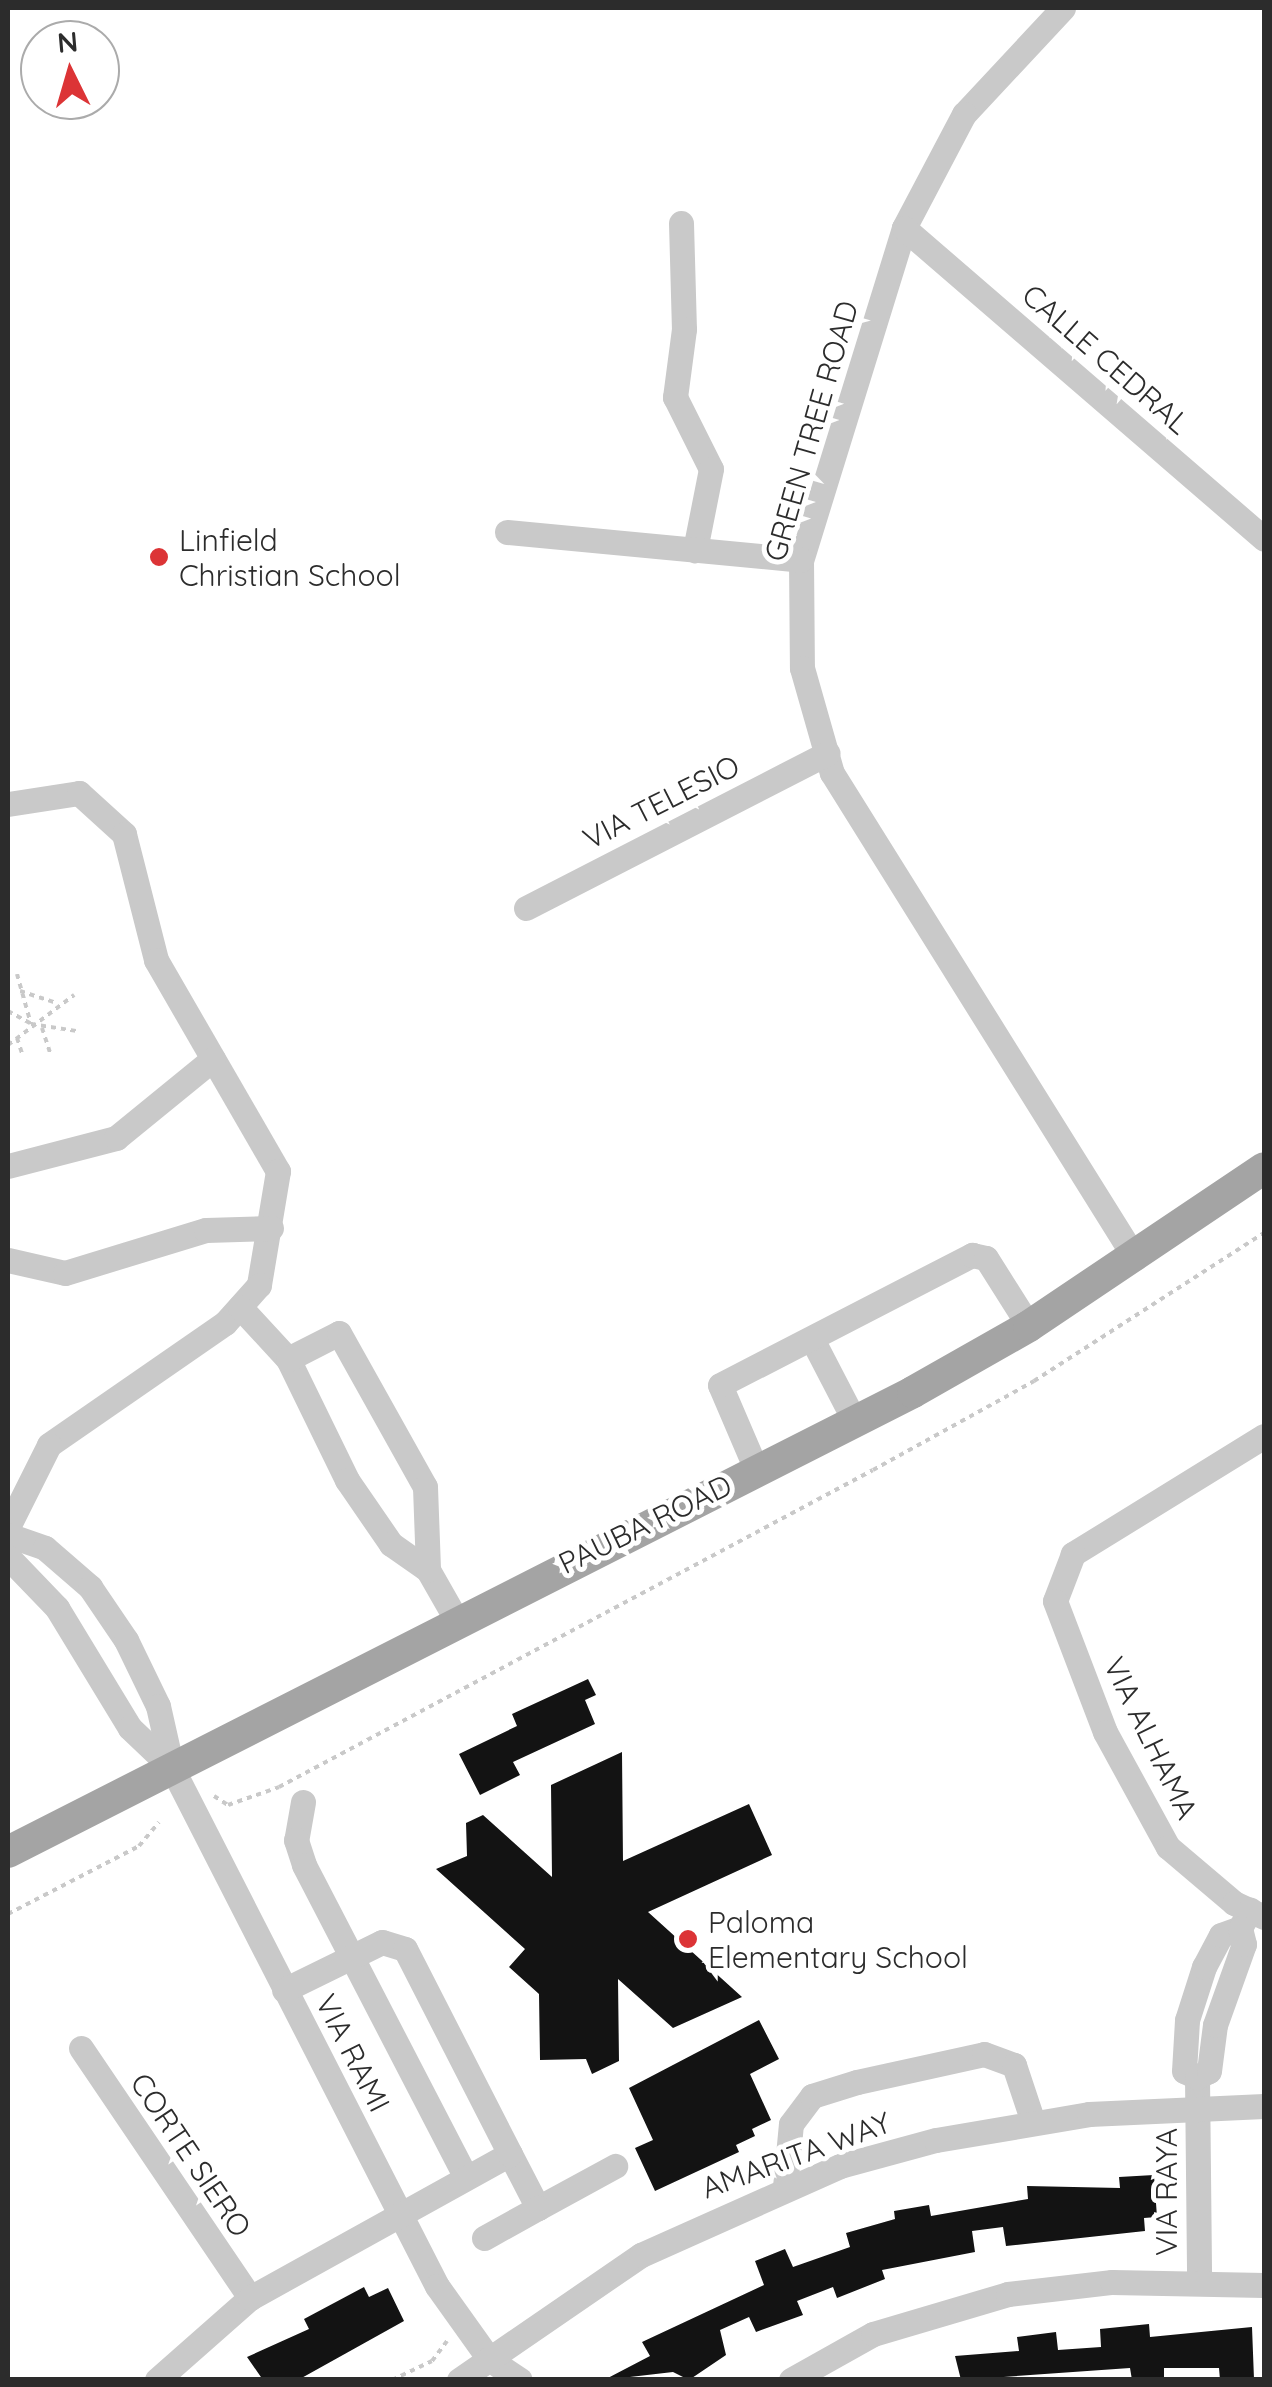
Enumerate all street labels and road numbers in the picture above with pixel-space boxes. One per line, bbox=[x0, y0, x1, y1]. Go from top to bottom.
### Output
street label: CALLE CEDRAL bbox=[1015, 277, 1197, 441]
street label: GREEN TREE ROAD bbox=[757, 297, 865, 565]
street label: VIA TELESIO bbox=[577, 747, 745, 857]
street label: PAUBA ROAD bbox=[553, 1467, 737, 1581]
street label: VIA ALHAMA bbox=[1096, 1651, 1206, 1825]
street label: VIA RAMI bbox=[308, 1988, 398, 2118]
street label: CORTE SIERO bbox=[123, 2066, 259, 2244]
street label: AMARITA WAY bbox=[697, 2104, 895, 2206]
street label: VIA RAYA bbox=[1148, 2128, 1184, 2256]

